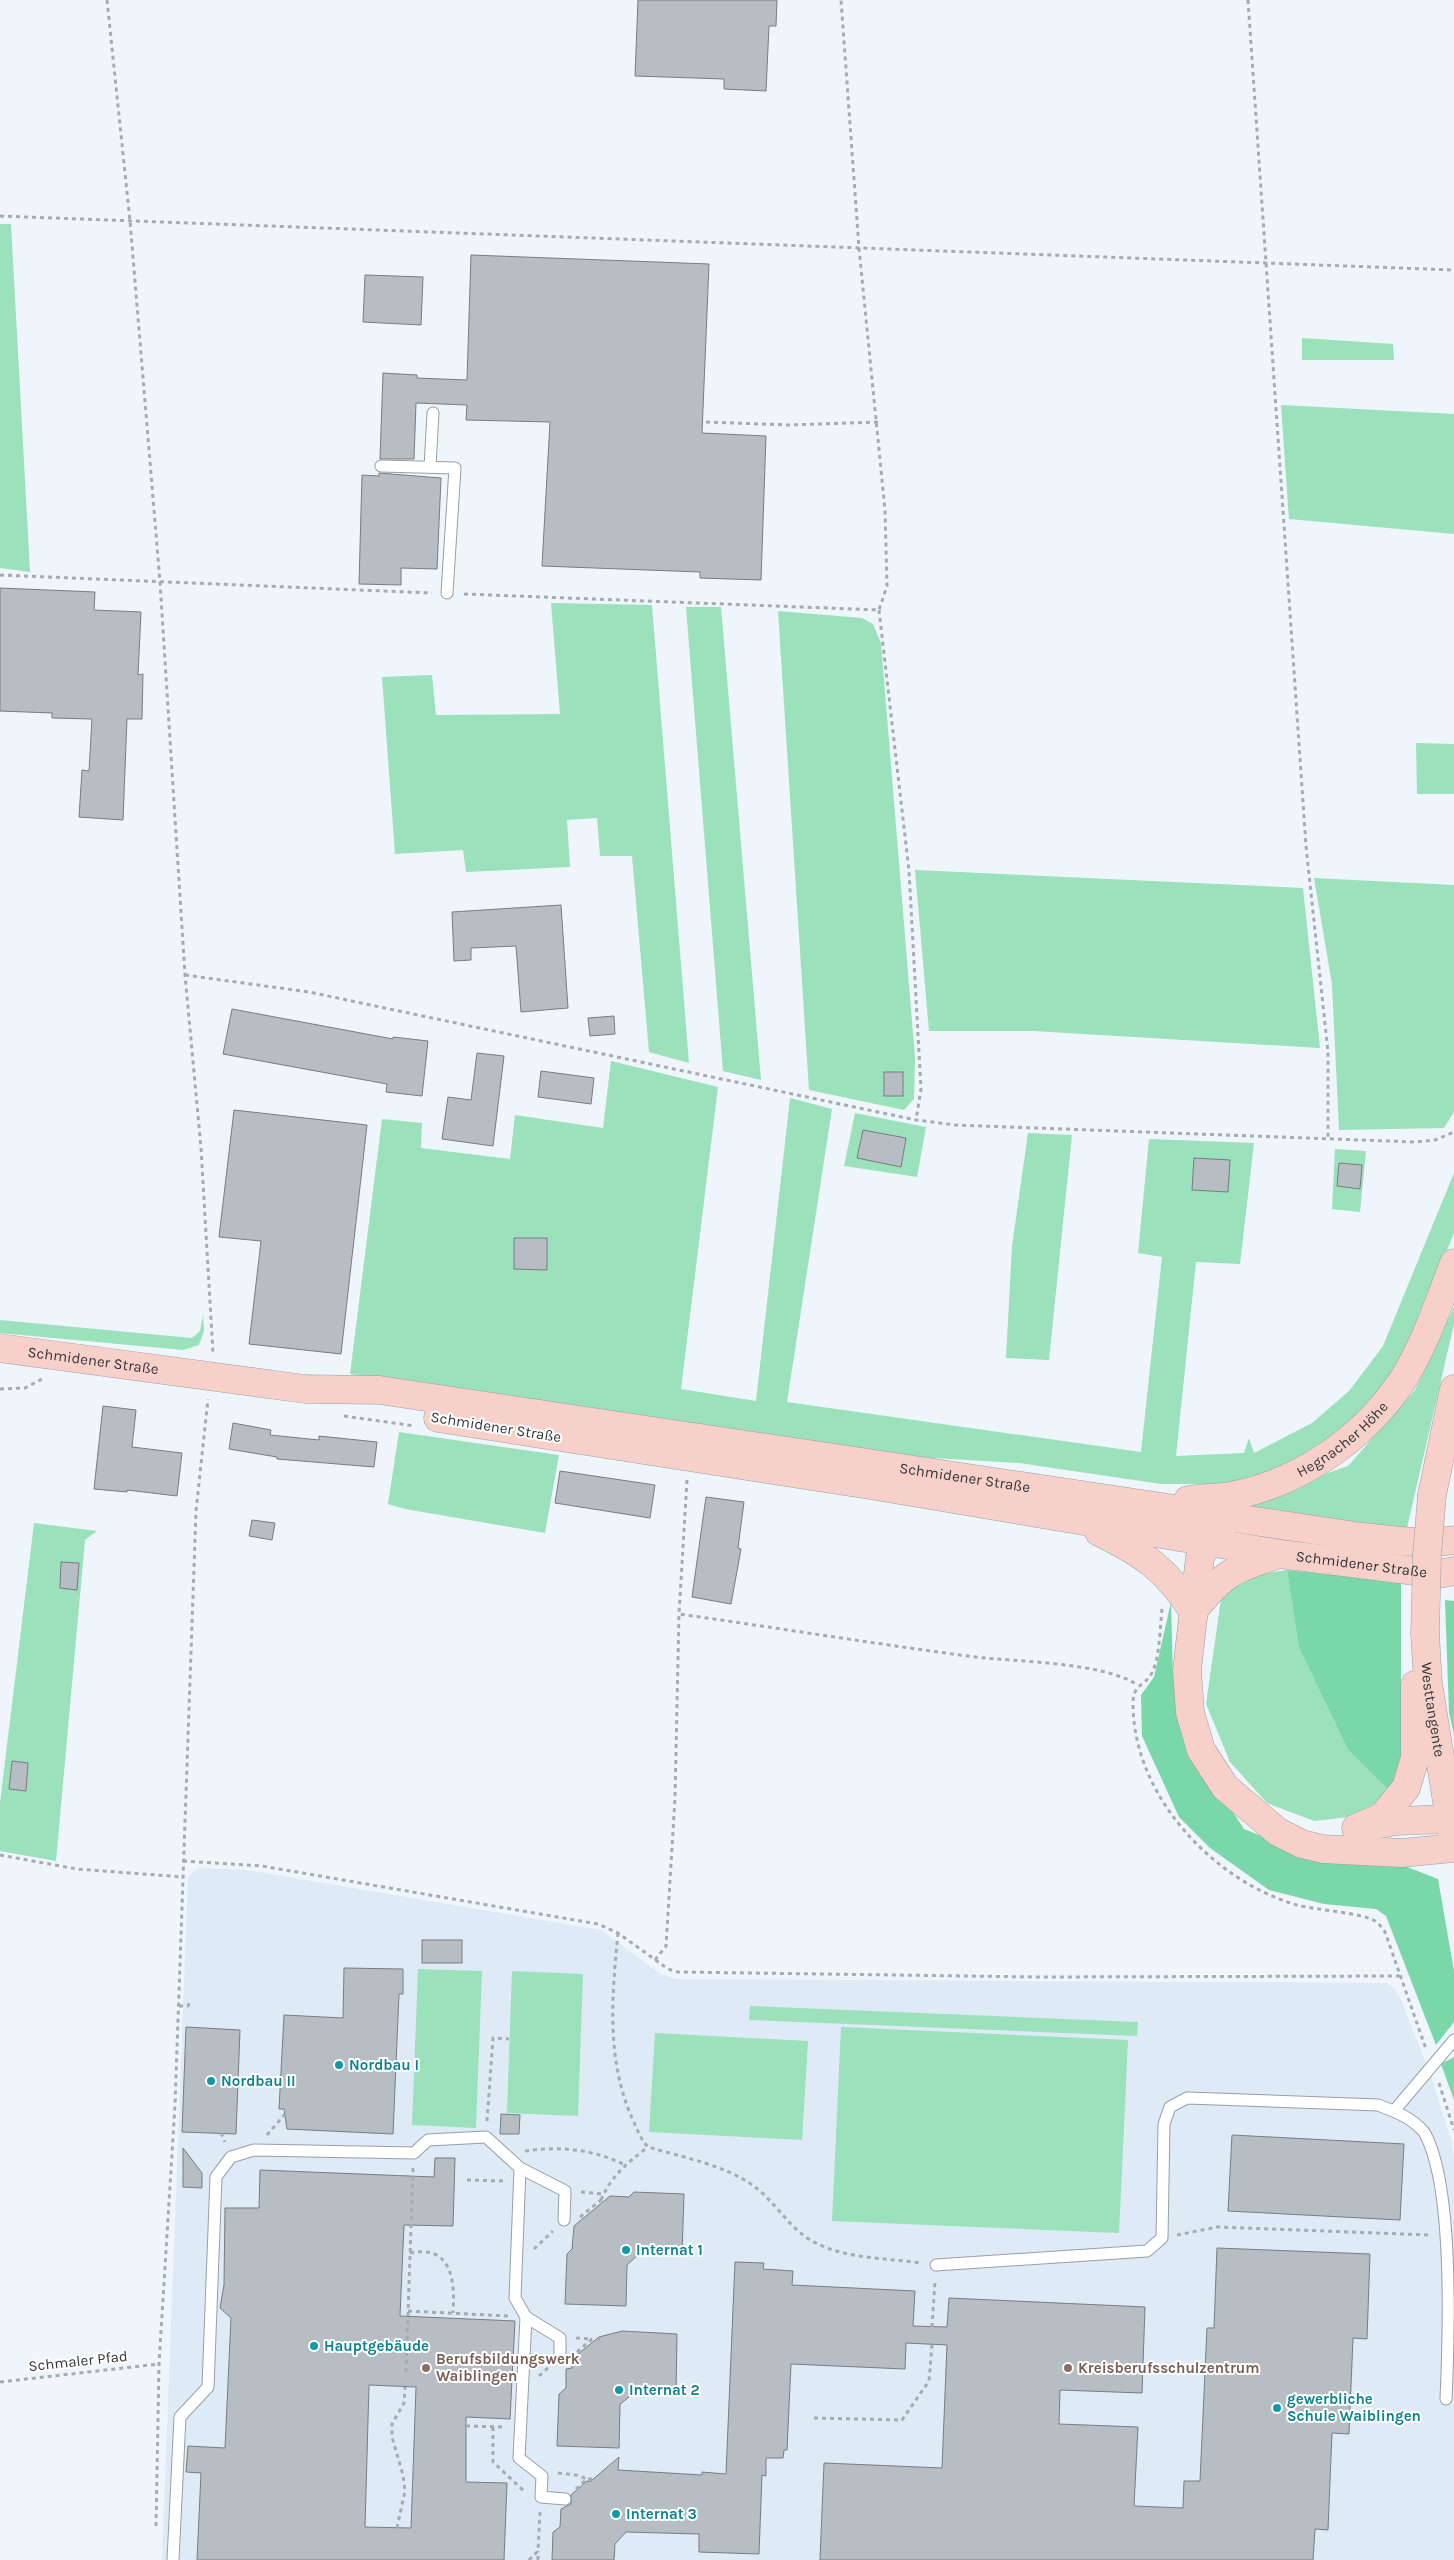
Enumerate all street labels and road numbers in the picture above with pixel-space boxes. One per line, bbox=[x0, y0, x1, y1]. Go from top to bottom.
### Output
street label: Schmidener Straße bbox=[26, 1343, 160, 1378]
street label: Hegnacher Höhe bbox=[1294, 1398, 1392, 1481]
street label: Schmidener Straße bbox=[429, 1408, 563, 1446]
street label: Schmidener Straße bbox=[898, 1459, 1031, 1496]
street label: Schmidener Straße bbox=[1295, 1547, 1428, 1581]
street label: Westtangente bbox=[1418, 1662, 1449, 1758]
street label: Schmaler Pfad bbox=[28, 2347, 128, 2375]

